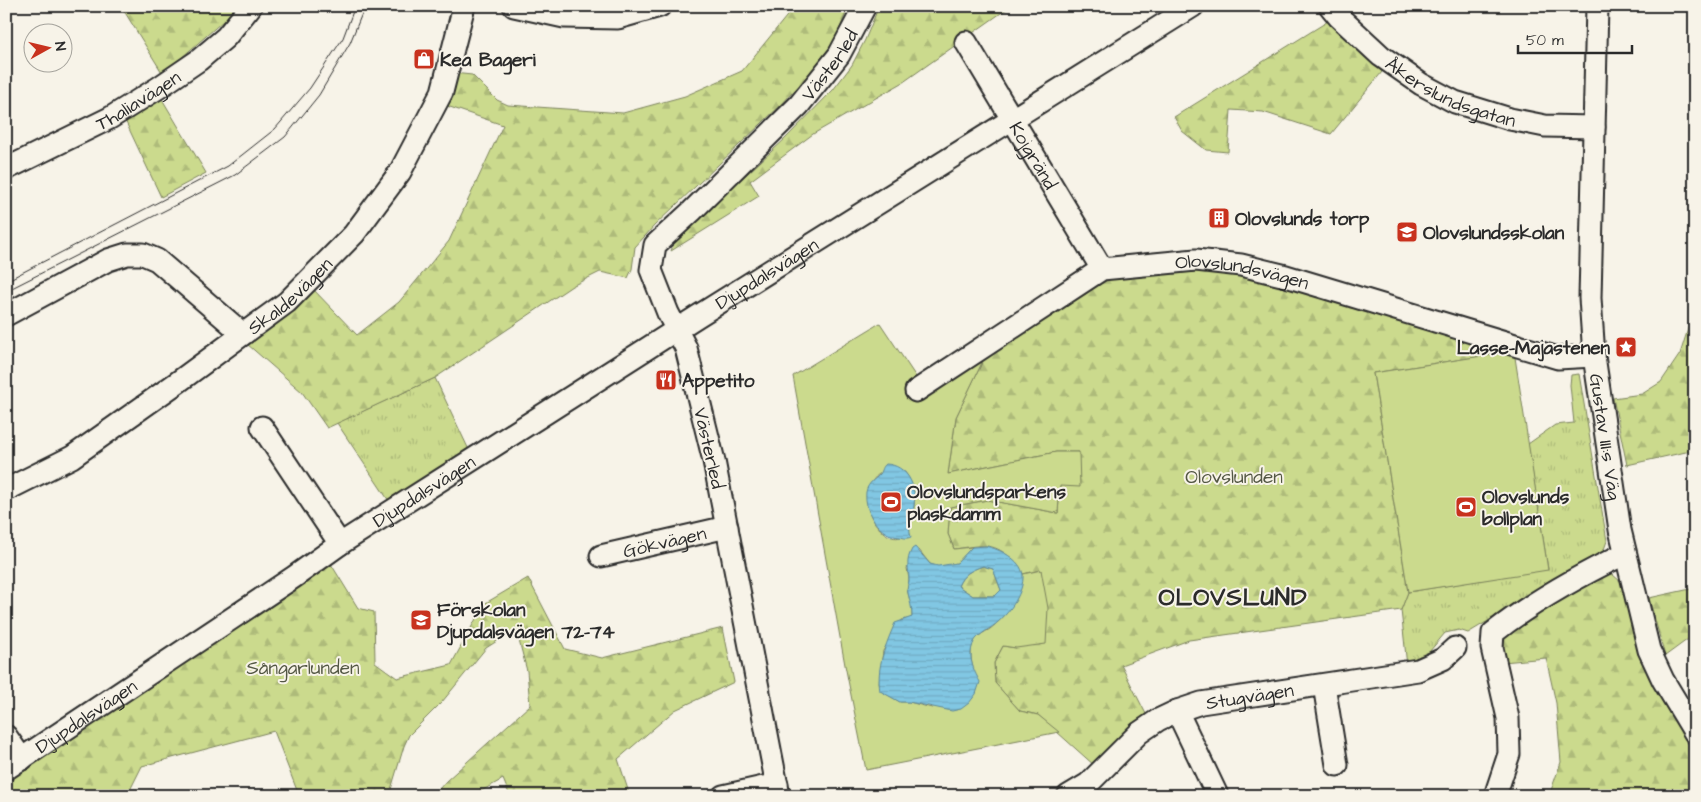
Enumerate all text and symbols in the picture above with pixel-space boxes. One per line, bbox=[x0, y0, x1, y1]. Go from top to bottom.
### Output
north arrow bbox=[22, 22, 72, 72]
scale bar bbox=[1518, 22, 1632, 54]
street label: Västerled bbox=[795, 25, 865, 107]
text: 50 m bbox=[1526, 30, 1564, 51]
text: N bbox=[49, 41, 70, 52]
shop icon: Kea Bageri bbox=[412, 47, 436, 71]
place label: Kea Bageri bbox=[440, 47, 536, 75]
street label: Åkerslundsgatan bbox=[1379, 51, 1518, 135]
street label: Thaliavägen bbox=[92, 64, 187, 138]
street label: Kojgränd bbox=[1002, 117, 1063, 195]
building icon: Olovslunds torp bbox=[1207, 206, 1231, 230]
place label: Olovslunds torp bbox=[1235, 206, 1370, 233]
school or university icon: Olovslundsskolan bbox=[1395, 220, 1419, 244]
place label: Olovslundsskolan bbox=[1423, 220, 1565, 247]
street label: Djupdalsvägen bbox=[711, 232, 824, 317]
street label: Olovslundsvägen bbox=[1174, 247, 1312, 297]
street label: Skaldevägen bbox=[242, 252, 339, 342]
place label: Lasse-Majastenen bbox=[1457, 335, 1610, 362]
place icon: Lasse-Majastenen bbox=[1614, 335, 1638, 359]
restaurant icon: Appetito bbox=[654, 368, 678, 392]
place label: Appetito bbox=[682, 368, 755, 395]
street label: Gustav III:s Väg bbox=[1582, 372, 1627, 503]
street label: Västerled bbox=[686, 405, 731, 492]
street label: Djupdalsvägen bbox=[368, 449, 481, 535]
park label: Olovslunden bbox=[1185, 464, 1283, 491]
place label: Olovslundsparkens plaskdamm bbox=[907, 479, 1066, 528]
place label: Olovslunds bollplan bbox=[1482, 484, 1570, 533]
sports icon: Olovslundsparkens plaskdamm bbox=[879, 490, 903, 514]
sports icon: Olovslunds bollplan bbox=[1454, 495, 1478, 519]
street label: Gökvägen bbox=[620, 520, 709, 566]
district label: OLOVSLUND bbox=[1159, 581, 1307, 615]
place label: Förskolan Djupdalsvägen 72–74 bbox=[437, 597, 615, 647]
school or university icon: Förskolan Djupdalsvägen 72–74 bbox=[409, 608, 433, 632]
park label: Sångarlunden bbox=[247, 655, 359, 683]
street label: Djupdalsvägen bbox=[31, 673, 143, 761]
street label: Stugvägen bbox=[1204, 677, 1296, 717]

